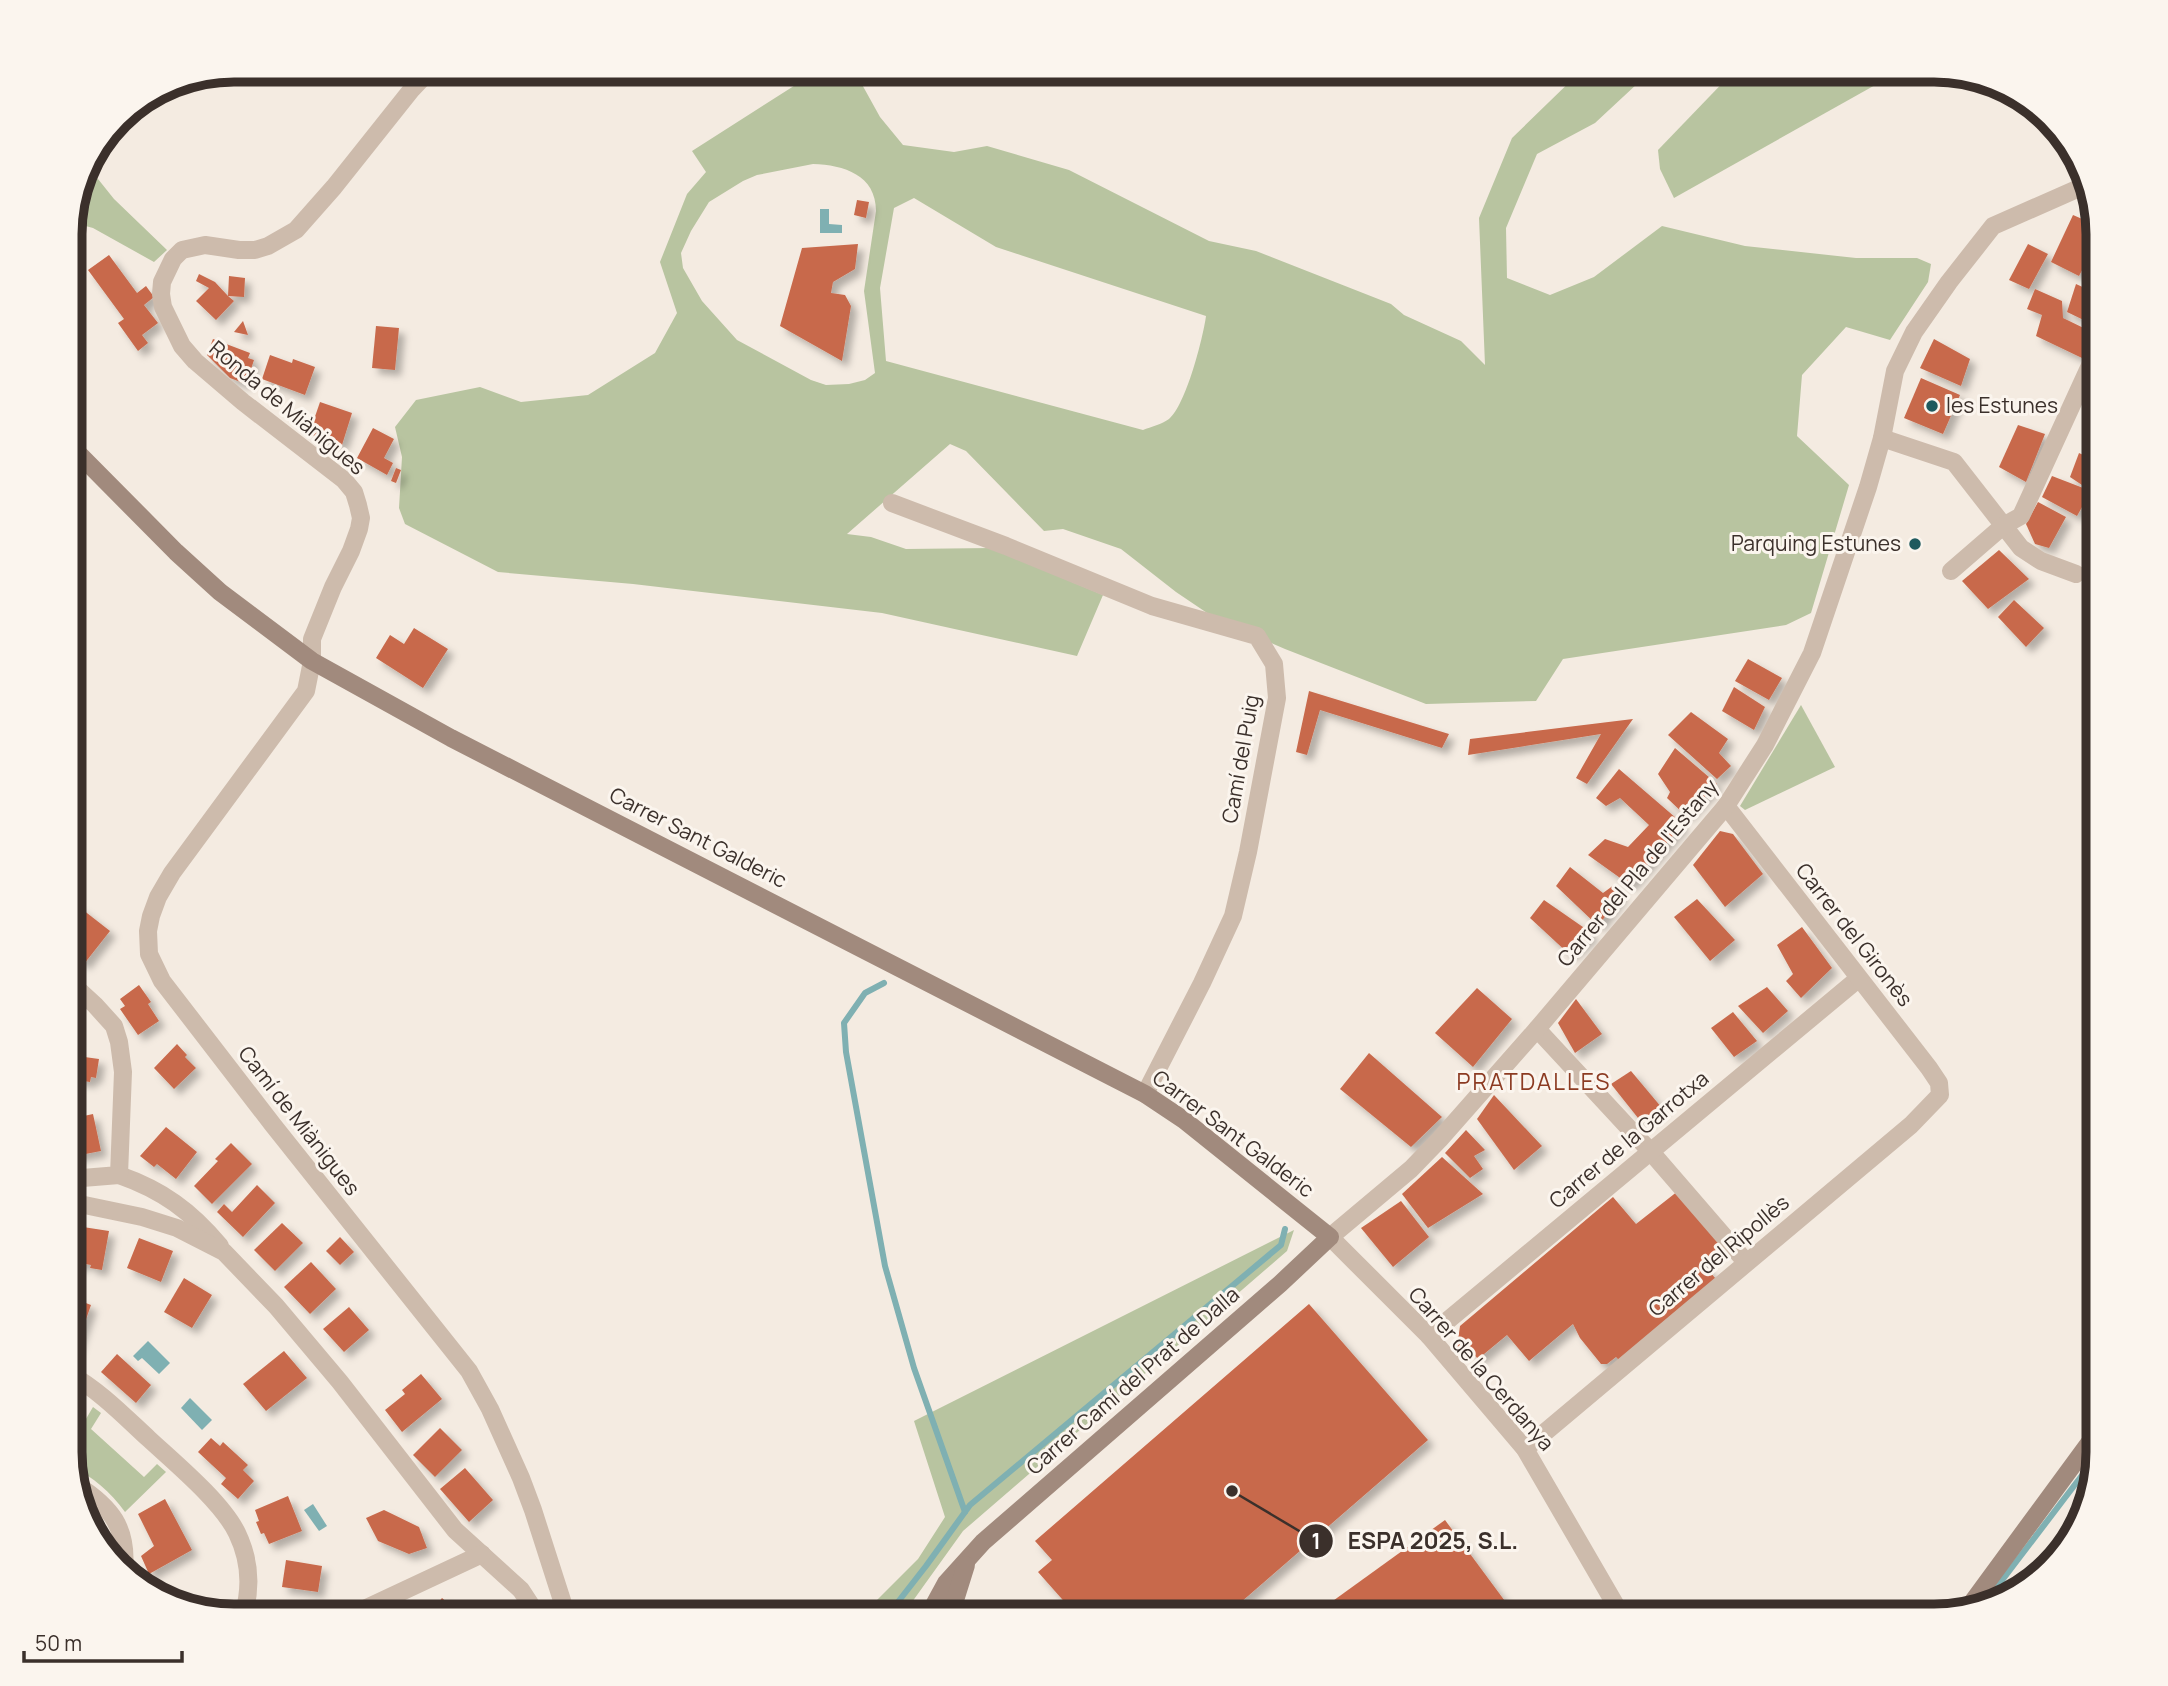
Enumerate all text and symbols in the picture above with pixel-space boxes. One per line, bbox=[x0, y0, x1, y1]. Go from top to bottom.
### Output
street label: Ronda de Miànigues bbox=[204, 334, 371, 481]
place label: les Estunes bbox=[1946, 391, 2058, 419]
marker: les Estunes bbox=[1924, 398, 1940, 414]
place label: Parquing Estunes bbox=[1731, 529, 1901, 557]
marker: Parquing Estunes bbox=[1907, 536, 1923, 552]
street label: Camí del Puig bbox=[1215, 692, 1265, 825]
street label: Carrer del Pla de l'Estany bbox=[1550, 773, 1724, 972]
street label: Carrer Sant Galderic bbox=[605, 780, 792, 894]
street label: Carrer del Gironès bbox=[1790, 857, 1920, 1012]
street label: Camí de Miànigues bbox=[233, 1040, 367, 1201]
street label: Carrer Sant Galderic bbox=[1147, 1063, 1320, 1203]
street label: Carrer de la Garrotxa bbox=[1543, 1064, 1714, 1214]
district label: PRATDALLES bbox=[1456, 1065, 1612, 1097]
street label: Carrer del Ripollès bbox=[1642, 1188, 1795, 1322]
street label: Carrer Camí del Prat de Dalla bbox=[1020, 1280, 1245, 1480]
street label: Carrer de la Cerdanya bbox=[1403, 1280, 1561, 1456]
callout: ESPA 2025, S.L. bbox=[1299, 1519, 1532, 1563]
text: ESPA 2025, S.L. bbox=[1348, 1524, 1518, 1556]
text: 1 bbox=[1311, 1527, 1321, 1555]
scale bar bbox=[24, 1620, 182, 1664]
text: 50 m bbox=[35, 1629, 82, 1657]

